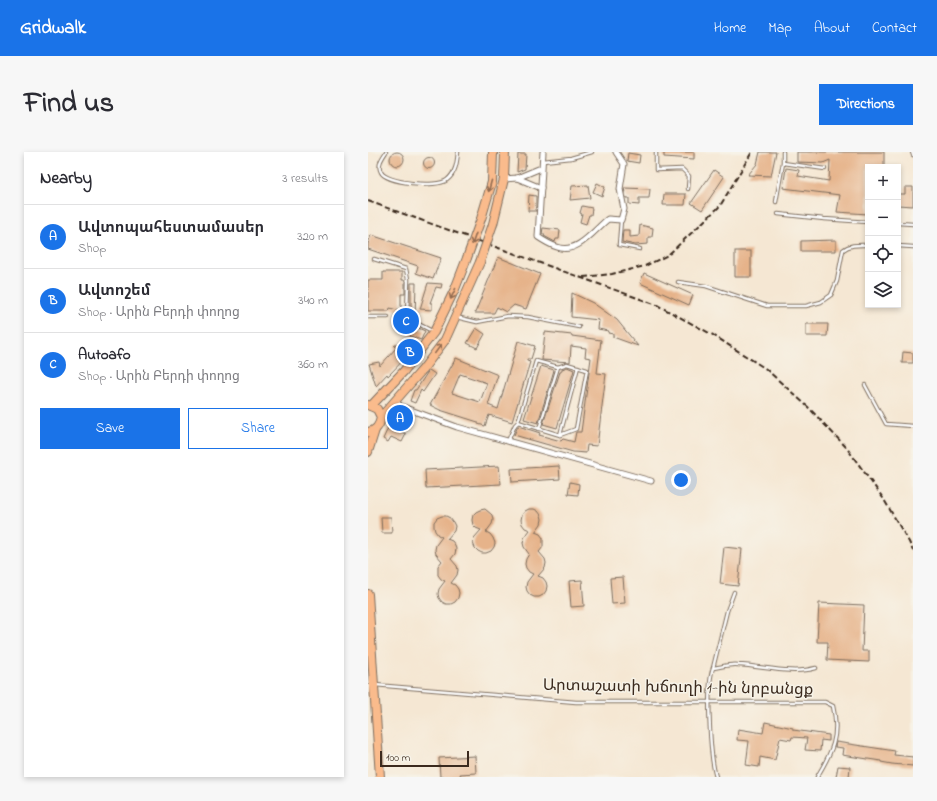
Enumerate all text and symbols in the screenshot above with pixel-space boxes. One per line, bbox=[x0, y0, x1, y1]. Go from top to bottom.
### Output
text: Gridwalk bbox=[20, 15, 86, 42]
text: Home bbox=[714, 18, 746, 39]
text: Map bbox=[768, 18, 792, 39]
text: About bbox=[814, 18, 850, 39]
text: Contact bbox=[872, 18, 917, 39]
text: Find us bbox=[24, 84, 114, 125]
button: Directions bbox=[819, 84, 913, 125]
map controls bbox=[865, 164, 901, 308]
button: + bbox=[865, 164, 901, 200]
text: Nearby bbox=[40, 166, 92, 191]
text: 3 results bbox=[282, 169, 328, 188]
one-way arrow bbox=[486, 180, 494, 193]
button: − bbox=[865, 200, 901, 236]
text: Ավտոպահեստամասեր bbox=[78, 217, 264, 239]
text: A bbox=[49, 227, 57, 246]
text: 320 m bbox=[297, 227, 328, 246]
one-way arrow bbox=[470, 232, 477, 245]
button: locate bbox=[865, 236, 901, 272]
text: Shop bbox=[78, 239, 106, 258]
button: layers bbox=[865, 272, 901, 308]
text: Ավտոշեմ bbox=[78, 280, 150, 302]
one-way arrow bbox=[449, 288, 456, 300]
text: B bbox=[49, 291, 57, 310]
text: 340 m bbox=[298, 291, 328, 310]
text: Shop · Արին Բերդի փողոց bbox=[78, 303, 240, 322]
pin: C bbox=[393, 306, 419, 336]
pin: B bbox=[397, 337, 423, 367]
one-way arrow bbox=[434, 343, 442, 354]
text: Autoafo bbox=[78, 344, 131, 366]
text: C bbox=[49, 355, 57, 374]
text: 360 m bbox=[298, 355, 328, 374]
text: Shop · Արին Բերդի փողոց bbox=[78, 367, 240, 386]
pin: A bbox=[387, 403, 413, 433]
button: Save bbox=[40, 408, 180, 449]
button: Share bbox=[188, 408, 328, 449]
your location bbox=[671, 470, 691, 490]
street label: Արտաշատի խճուղի 1-ին նրբանցք bbox=[543, 674, 813, 702]
scale bar bbox=[380, 749, 469, 768]
text: 100 m bbox=[386, 750, 410, 766]

